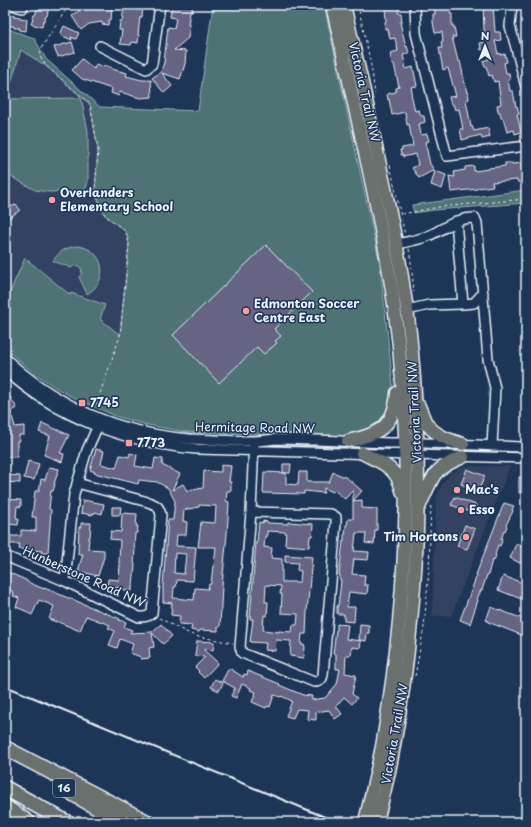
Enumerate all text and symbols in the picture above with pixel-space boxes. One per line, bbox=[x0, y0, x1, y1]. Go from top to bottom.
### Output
north arrow bbox=[465, 26, 505, 66]
text: N bbox=[481, 27, 490, 44]
street label: Victoria Trail NW bbox=[345, 40, 385, 144]
place label: Overlanders Elementary School bbox=[60, 183, 173, 215]
marker: Overlanders Elementary School bbox=[47, 195, 57, 205]
place label: Edmonton Soccer Centre East bbox=[254, 294, 360, 326]
marker: Edmonton Soccer Centre East bbox=[241, 306, 251, 316]
street label: Victoria Trail NW bbox=[402, 360, 426, 463]
place label: 7745 bbox=[90, 393, 119, 411]
marker: 7745 bbox=[77, 398, 87, 408]
street label: Hermitage Road NW bbox=[195, 417, 315, 437]
place label: 7773 bbox=[137, 433, 165, 451]
marker: 7773 bbox=[124, 438, 134, 448]
place label: Mac's bbox=[465, 480, 499, 498]
marker: Mac's bbox=[452, 485, 462, 495]
place label: Esso bbox=[469, 500, 495, 518]
marker: Esso bbox=[456, 505, 466, 515]
place label: Tim Hortons bbox=[383, 527, 458, 545]
marker: Tim Hortons bbox=[461, 532, 471, 542]
street label: Hunberstone Road NW bbox=[20, 541, 149, 611]
street label: Victoria Trail NW bbox=[376, 682, 412, 786]
road number: 16 bbox=[53, 779, 75, 797]

